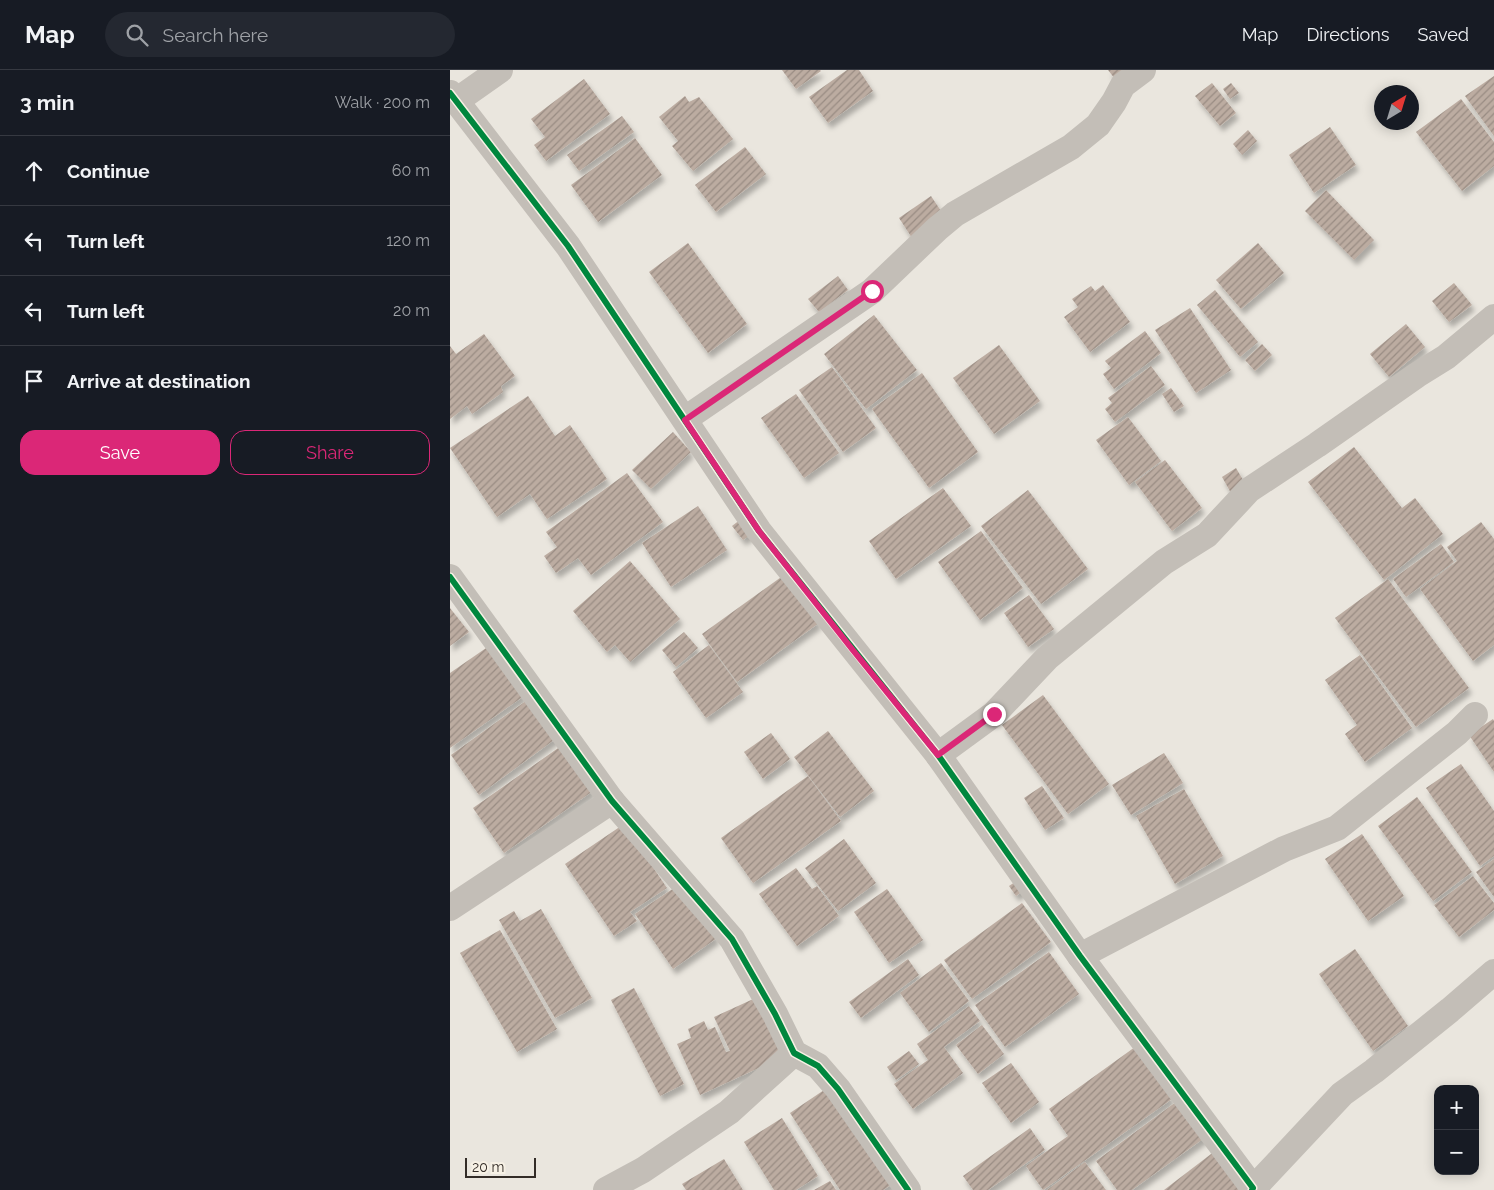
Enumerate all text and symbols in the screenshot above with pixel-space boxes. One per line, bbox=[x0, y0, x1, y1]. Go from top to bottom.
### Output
search box bbox=[105, 12, 455, 57]
text: Map bbox=[25, 20, 75, 49]
icon: search bbox=[123, 21, 151, 49]
text: Search here bbox=[163, 24, 268, 46]
text: Map bbox=[1242, 24, 1278, 45]
text: Directions bbox=[1306, 24, 1390, 45]
text: Saved bbox=[1418, 24, 1469, 45]
north arrow bbox=[1374, 85, 1419, 130]
text: 3 min bbox=[20, 90, 74, 115]
text: Walk · 200 m bbox=[335, 93, 430, 112]
icon: ahead bbox=[20, 157, 48, 185]
text: Continue bbox=[67, 160, 150, 182]
text: 60 m bbox=[392, 161, 430, 180]
icon: left bbox=[20, 227, 48, 255]
text: Turn left bbox=[67, 230, 144, 252]
text: 120 m bbox=[386, 231, 430, 250]
route start bbox=[861, 280, 884, 303]
icon: left bbox=[20, 297, 48, 325]
text: Turn left bbox=[67, 300, 144, 322]
text: 20 m bbox=[393, 301, 430, 320]
icon: arrive bbox=[20, 367, 48, 395]
text: Arrive at destination bbox=[67, 370, 251, 392]
button: Save bbox=[20, 430, 220, 475]
button: Share bbox=[230, 430, 430, 475]
route end bbox=[983, 703, 1006, 726]
map controls bbox=[1434, 1085, 1479, 1175]
button: + bbox=[1434, 1085, 1479, 1130]
button: − bbox=[1434, 1130, 1479, 1175]
scale bar bbox=[465, 1155, 536, 1178]
text: 20 m bbox=[472, 1159, 504, 1175]

